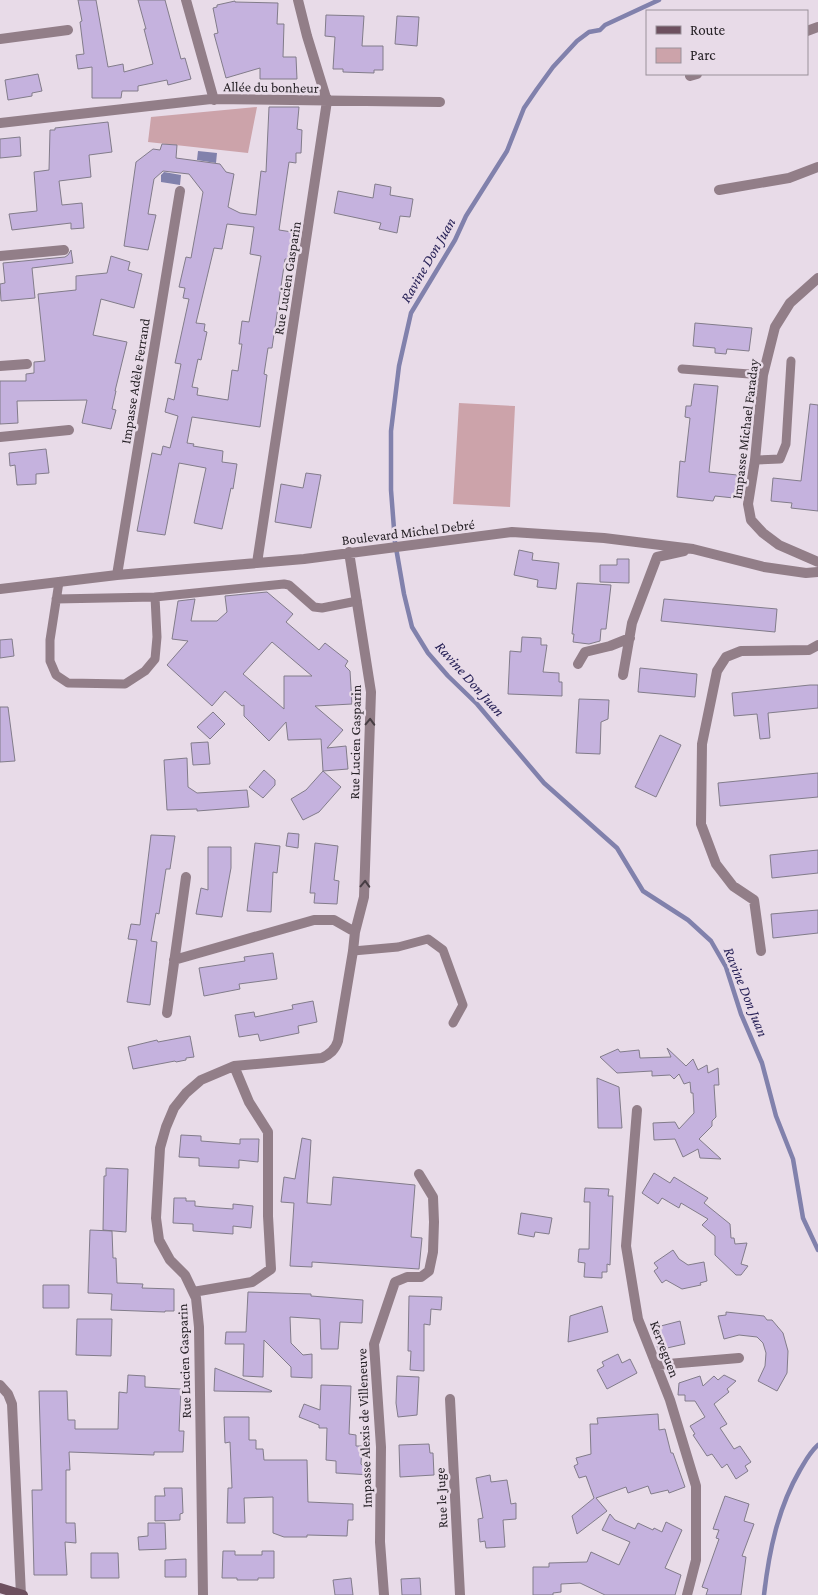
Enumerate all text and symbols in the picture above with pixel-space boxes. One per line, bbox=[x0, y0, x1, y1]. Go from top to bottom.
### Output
legend bbox=[646, 10, 808, 75]
text: Route bbox=[690, 22, 725, 38]
text: Parc bbox=[690, 47, 716, 63]
street label: Allée du bonheur bbox=[223, 78, 319, 96]
water label: Ravine Don Juan bbox=[397, 215, 460, 306]
street label: Rue Lucien Gasparin bbox=[270, 220, 304, 336]
street label: Impasse Adèle Ferrand bbox=[117, 317, 153, 445]
street label: Impasse Michael Faraday bbox=[728, 357, 762, 500]
street label: Boulevard Michel Debré bbox=[341, 516, 475, 548]
water label: Ravine Don Juan bbox=[432, 638, 508, 721]
street label: Rue Lucien Gasparin bbox=[346, 684, 364, 799]
one-way arrow bbox=[365, 718, 376, 726]
one-way arrow bbox=[360, 880, 370, 888]
water label: Ravine Don Juan bbox=[720, 945, 771, 1040]
street label: Rue Lucien Gasparin bbox=[174, 1303, 194, 1419]
street label: Kerveguen bbox=[647, 1318, 683, 1380]
street label: Impasse Alexis de Villeneuve bbox=[353, 1348, 375, 1508]
street label: Rue le Juge bbox=[431, 1467, 451, 1529]

